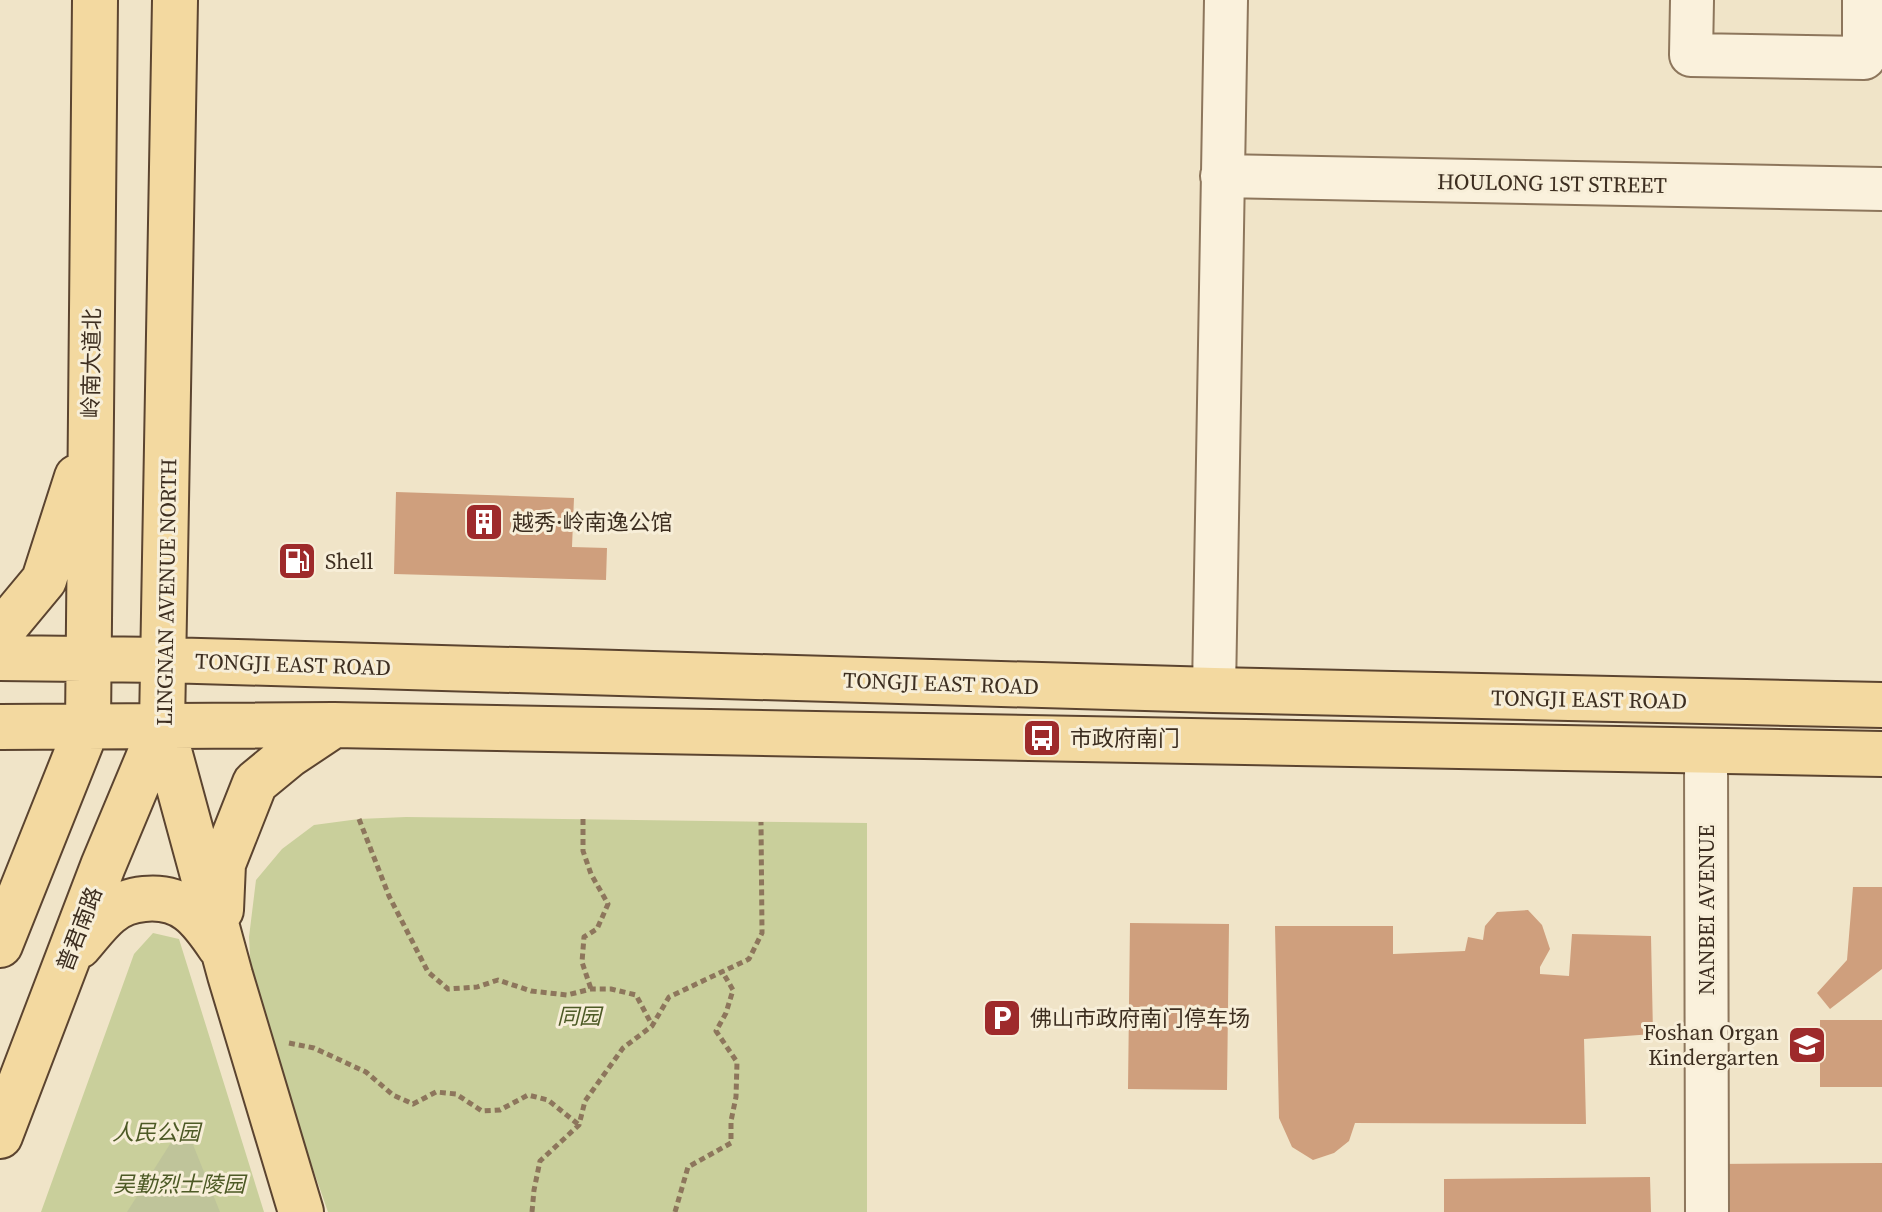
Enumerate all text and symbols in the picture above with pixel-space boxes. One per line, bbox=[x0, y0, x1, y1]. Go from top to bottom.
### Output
street label: HOULONG 1ST STREET bbox=[1437, 166, 1667, 200]
street label: 岭南大道北 bbox=[75, 308, 107, 418]
street label: LINGNAN AVENUE NORTH bbox=[149, 458, 183, 726]
building icon: 越秀·岭南逸公馆 bbox=[463, 501, 505, 543]
place label: 越秀·岭南逸公馆 bbox=[512, 507, 673, 537]
fuel station icon: Shell bbox=[276, 540, 318, 582]
place label: Shell bbox=[325, 546, 373, 576]
street label: TONGJI EAST ROAD bbox=[195, 646, 391, 682]
street label: TONGJI EAST ROAD bbox=[843, 665, 1039, 701]
street label: TONGJI EAST ROAD bbox=[1491, 682, 1687, 716]
bus stop icon: 市政府南门 bbox=[1021, 717, 1063, 759]
place label: 市政府南门 bbox=[1070, 723, 1180, 753]
street label: NANBEI AVENUE bbox=[1691, 825, 1721, 995]
street label: 普君南路 bbox=[49, 883, 109, 975]
parking icon: 佛山市政府南门停车场 bbox=[981, 997, 1023, 1039]
park label: 同园 bbox=[557, 1001, 604, 1031]
place label: 佛山市政府南门停车场 bbox=[1030, 1003, 1250, 1033]
place label: Foshan Organ Kindergarten bbox=[1643, 1017, 1779, 1072]
school or university icon: Foshan Organ Kindergarten bbox=[1786, 1024, 1828, 1066]
park label: 人民公园 bbox=[112, 1117, 203, 1147]
park label: 吴勤烈士陵园 bbox=[113, 1169, 248, 1199]

